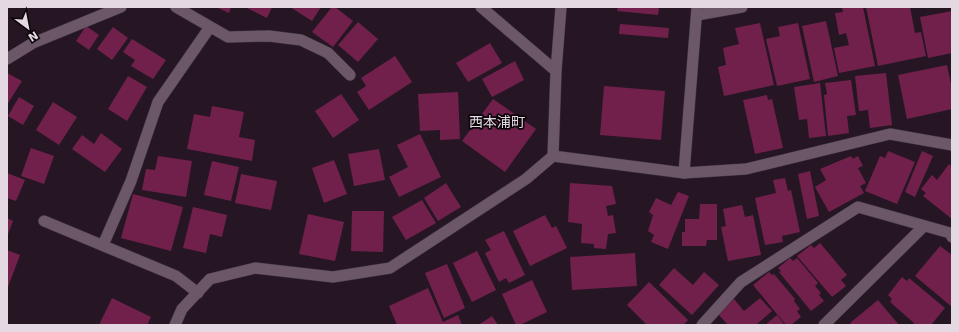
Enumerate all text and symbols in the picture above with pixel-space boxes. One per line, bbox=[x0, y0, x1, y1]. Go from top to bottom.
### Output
north arrow bbox=[8, 8, 48, 48]
text: N bbox=[26, 28, 40, 44]
district label: 西本浦町 bbox=[469, 114, 525, 130]

